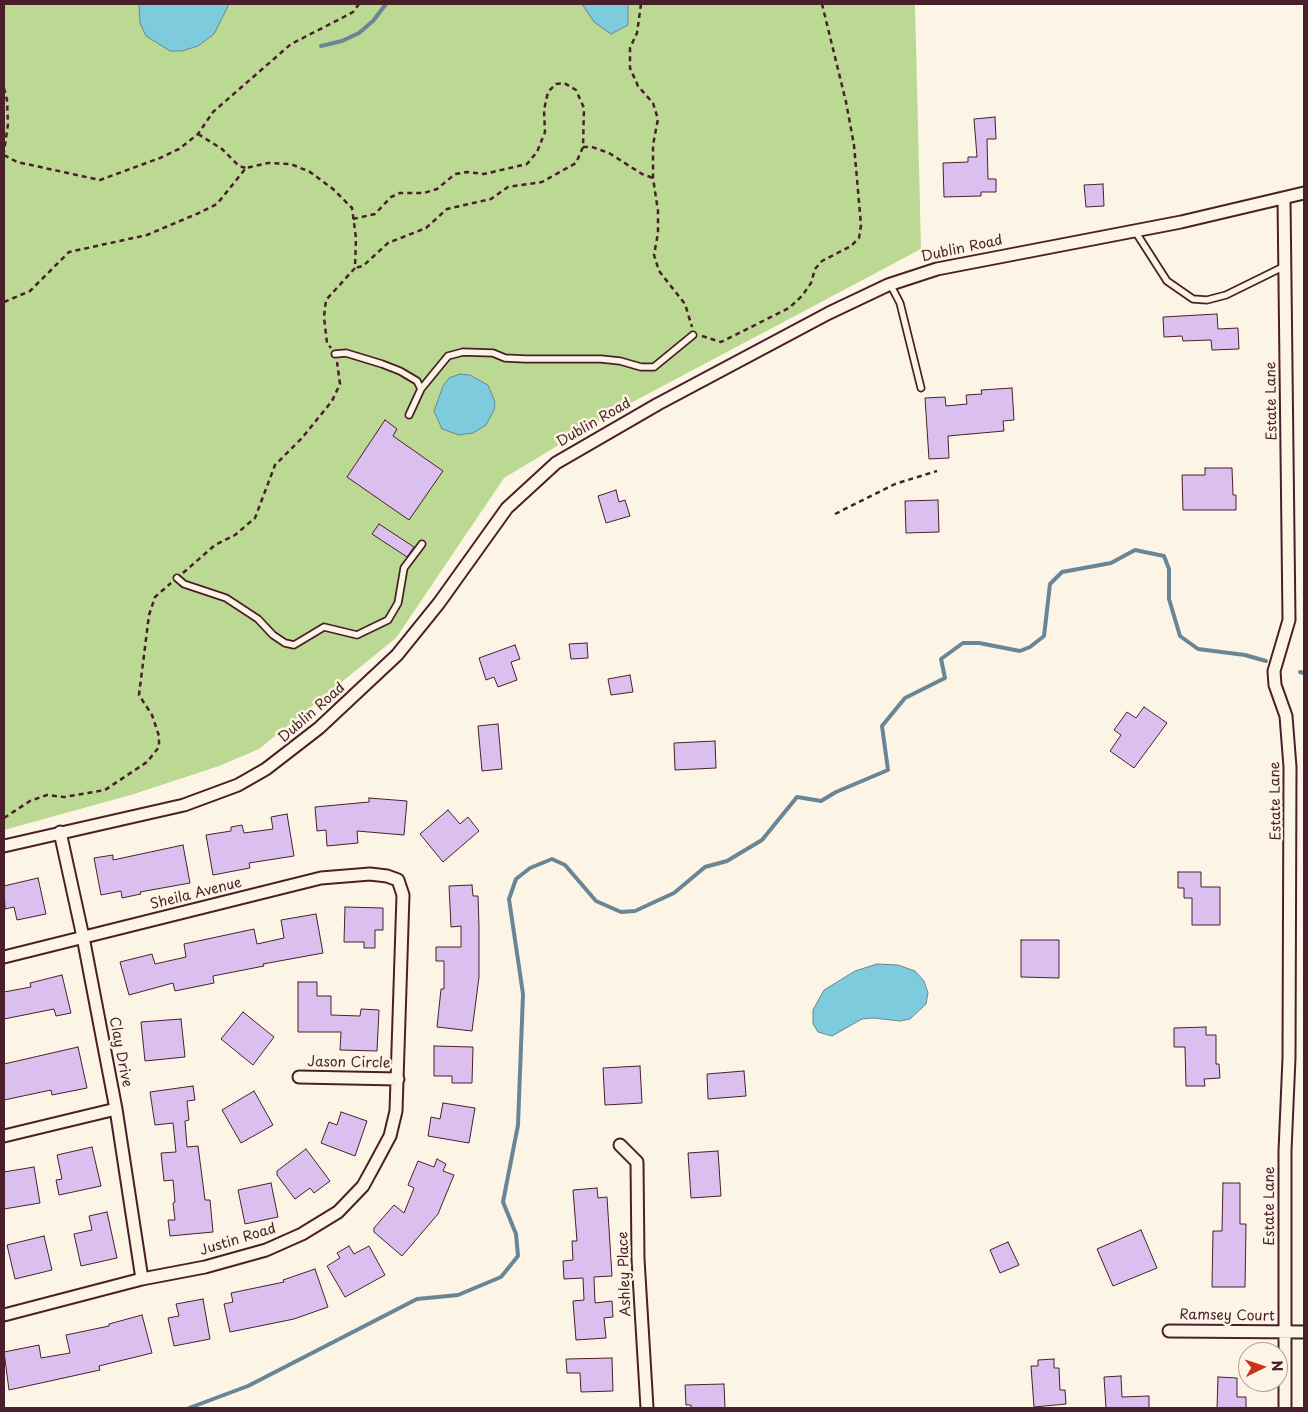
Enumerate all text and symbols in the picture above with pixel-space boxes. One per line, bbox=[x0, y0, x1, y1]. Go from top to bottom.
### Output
street label: Dublin Road bbox=[920, 232, 1004, 266]
street label: Estate Lane bbox=[1263, 361, 1281, 441]
street label: Dublin Road bbox=[554, 395, 634, 451]
street label: Dublin Road bbox=[275, 680, 349, 746]
street label: Estate Lane bbox=[1267, 761, 1285, 841]
street label: Sheila Avenue bbox=[148, 875, 244, 913]
street label: Clay Drive bbox=[105, 1015, 135, 1089]
street label: Jason Circle bbox=[307, 1054, 391, 1072]
street label: Estate Lane bbox=[1262, 1166, 1278, 1246]
street label: Justin Road bbox=[198, 1220, 278, 1260]
street label: Ashley Place bbox=[615, 1231, 635, 1317]
street label: Ramsey Court bbox=[1179, 1307, 1275, 1325]
north arrow bbox=[1238, 1342, 1288, 1392]
text: N bbox=[1267, 1360, 1288, 1372]

